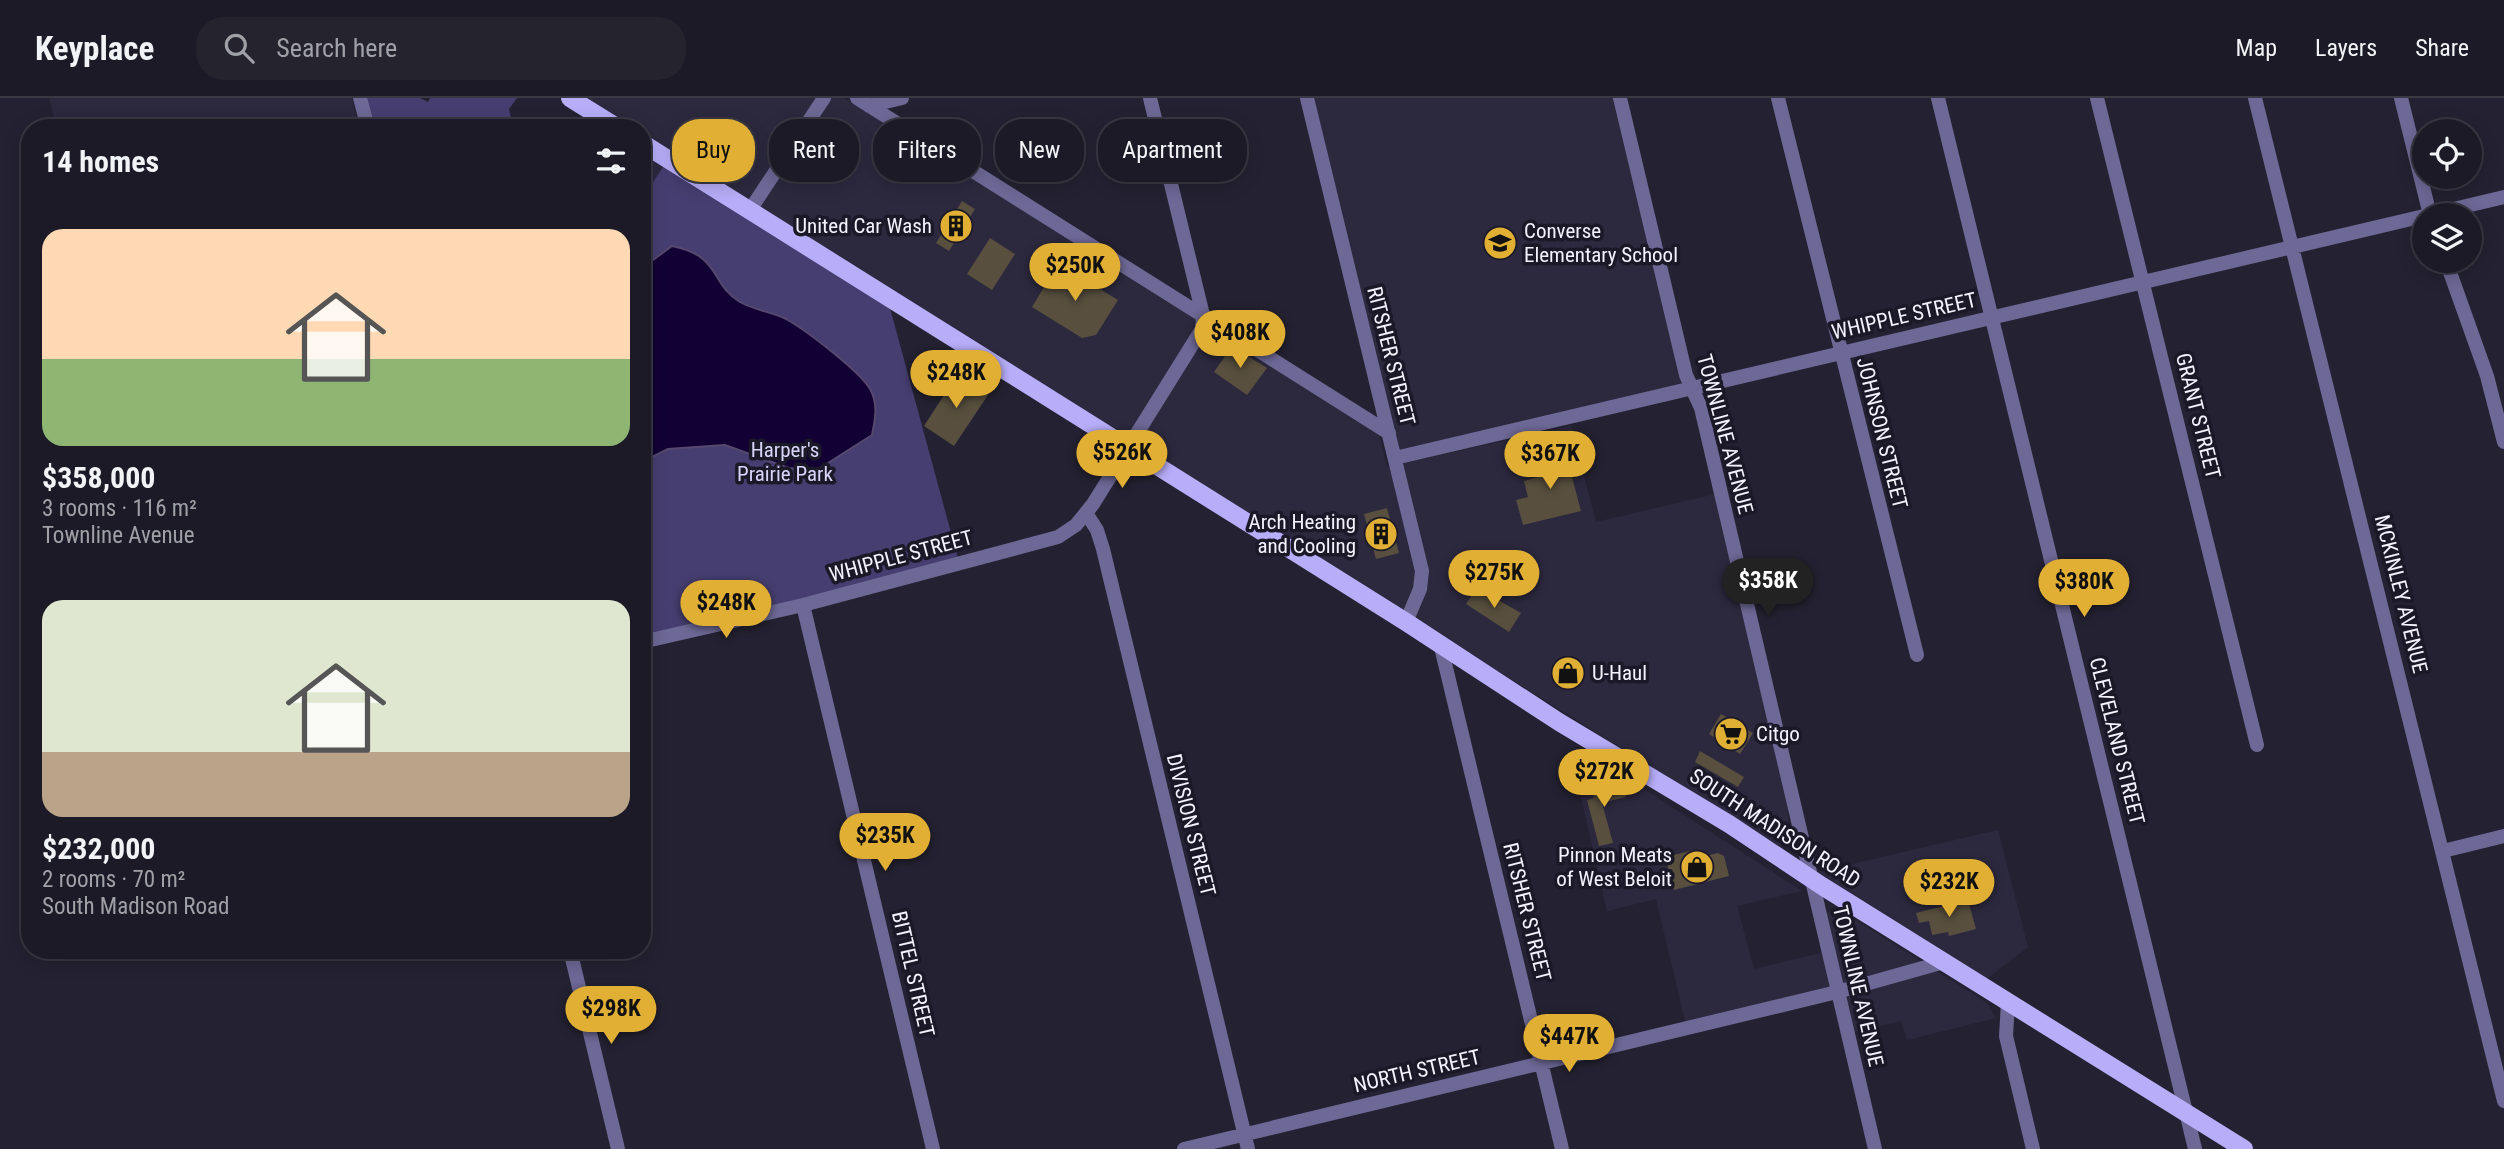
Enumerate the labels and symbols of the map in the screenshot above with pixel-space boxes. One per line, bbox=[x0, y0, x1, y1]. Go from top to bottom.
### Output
building icon: United Car Wash bbox=[937, 207, 975, 245]
place label: United Car Wash bbox=[795, 214, 932, 238]
place label: Converse Elementary School bbox=[1524, 219, 1678, 267]
school or university icon: Converse Elementary School bbox=[1481, 224, 1519, 262]
pin: $250K bbox=[1026, 244, 1124, 303]
street label: RITSHER STREET bbox=[1362, 284, 1420, 428]
street label: WHIPPLE STREET bbox=[1829, 288, 1979, 344]
pin: $408K bbox=[1191, 310, 1289, 370]
pin: $248K bbox=[907, 350, 1005, 410]
street label: TOWNLINE AVENUE bbox=[1692, 351, 1758, 517]
street label: GRANT STREET bbox=[2171, 351, 2225, 481]
street label: JOHNSON STREET bbox=[1852, 355, 1912, 511]
pin: $526K bbox=[1073, 430, 1171, 490]
pin: $367K bbox=[1501, 432, 1599, 491]
park label: Harper's Prairie Park bbox=[737, 438, 833, 486]
place label: Arch Heating and Cooling bbox=[1249, 510, 1356, 558]
street label: MCKINLEY AVENUE bbox=[2370, 512, 2432, 676]
building icon: Arch Heating and Cooling bbox=[1362, 515, 1400, 553]
street label: WHIPPLE STREET bbox=[827, 525, 976, 587]
pin: $275K bbox=[1445, 550, 1543, 610]
pin: $358K bbox=[1719, 559, 1817, 618]
pin: $380K bbox=[2035, 560, 2133, 619]
pin: $248K bbox=[677, 580, 775, 640]
shop icon: U-Haul bbox=[1549, 654, 1587, 692]
street label: CLEVELAND STREET bbox=[2085, 655, 2149, 827]
place label: U-Haul bbox=[1592, 661, 1647, 685]
supermarket icon: Citgo bbox=[1712, 715, 1750, 753]
place label: Citgo bbox=[1756, 722, 1800, 746]
pin: $272K bbox=[1555, 750, 1653, 809]
street label: DIVISION STREET bbox=[1162, 751, 1220, 899]
street label: SOUTH MADISON ROAD bbox=[1685, 764, 1865, 892]
pin: $235K bbox=[836, 814, 934, 873]
street label: RITSHER STREET bbox=[1498, 840, 1556, 984]
place label: Pinnon Meats of West Beloit bbox=[1556, 843, 1672, 891]
shop icon: Pinnon Meats of West Beloit bbox=[1678, 848, 1716, 886]
pin: $232K bbox=[1900, 860, 1998, 919]
street label: TOWNLINE AVENUE bbox=[1828, 903, 1888, 1069]
street label: BITTEL STREET bbox=[887, 909, 939, 1039]
pin: $298K bbox=[562, 986, 660, 1046]
pin: $447K bbox=[1520, 1014, 1618, 1074]
street label: NORTH STREET bbox=[1351, 1045, 1483, 1097]

